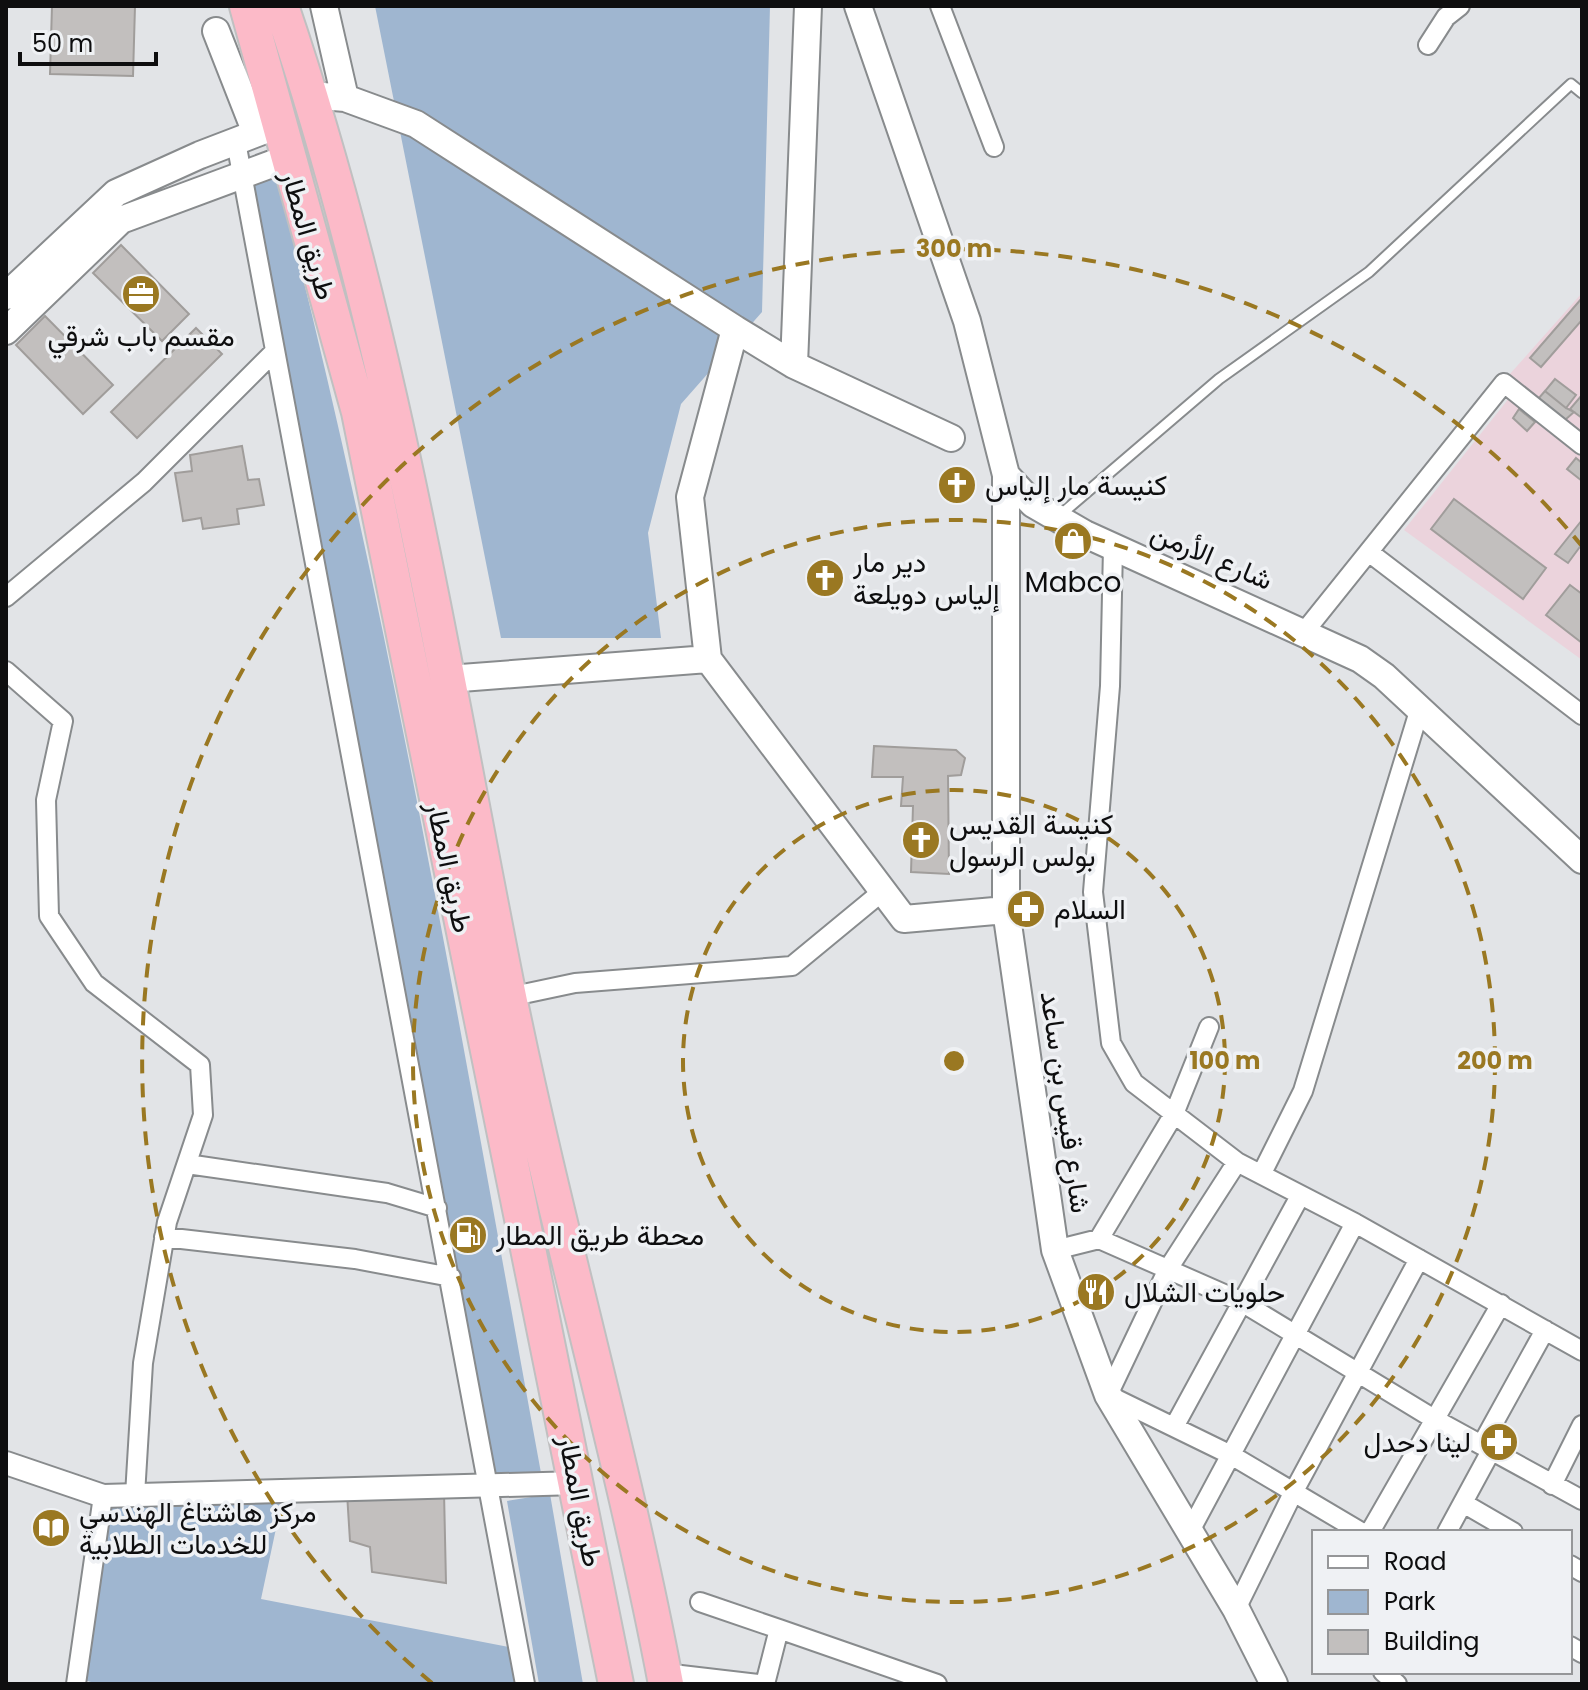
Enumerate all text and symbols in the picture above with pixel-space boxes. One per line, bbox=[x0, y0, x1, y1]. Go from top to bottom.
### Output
scale bar bbox=[20, 16, 156, 66]
text: 50 m bbox=[32, 27, 93, 60]
street label: طريق المطار bbox=[271, 165, 346, 305]
text: 300 m bbox=[916, 232, 992, 265]
office icon: مقسم باب شرقي bbox=[120, 273, 162, 315]
place label: مقسم باب شرقي bbox=[47, 317, 235, 359]
church icon: كنيسة مار إلياس bbox=[936, 464, 978, 506]
place label: كنيسة مار إلياس bbox=[985, 466, 1167, 505]
street label: شارع الأرمن bbox=[1145, 513, 1279, 600]
shop icon: Mabco bbox=[1052, 520, 1094, 562]
place label: دير مار إلياس دويلعة bbox=[852, 543, 1000, 614]
church icon: دير مار إلياس دويلعة bbox=[804, 557, 846, 599]
place label: Mabco bbox=[1025, 563, 1121, 602]
street label: طريق المطار bbox=[416, 797, 482, 936]
place label: كنيسة القديس بولس الرسول bbox=[949, 805, 1113, 876]
church icon: كنيسة القديس بولس الرسول bbox=[900, 819, 942, 861]
pharmacy icon: السلام bbox=[1005, 888, 1047, 930]
place label: السلام bbox=[1054, 890, 1126, 929]
street label: شارع قيس بن ساعد bbox=[1031, 989, 1100, 1216]
text: 100 m bbox=[1190, 1044, 1260, 1077]
text: 200 m bbox=[1457, 1044, 1533, 1077]
centre of rings bbox=[940, 1047, 968, 1075]
fuel station icon: محطة طريق المطار bbox=[447, 1214, 489, 1256]
place label: محطة طريق المطار bbox=[495, 1216, 704, 1255]
restaurant icon: حلويات الشلال bbox=[1075, 1271, 1117, 1313]
place label: حلويات الشلال bbox=[1124, 1273, 1285, 1312]
pharmacy icon: لينا دحدل bbox=[1478, 1421, 1520, 1463]
place label: لينا دحدل bbox=[1364, 1423, 1471, 1462]
street label: طريق المطار bbox=[548, 1431, 612, 1570]
place label: مركز هاشتاغ الهندسي للخدمات الطلابية bbox=[79, 1493, 316, 1564]
library icon: مركز هاشتاغ الهندسي للخدمات الطلابية bbox=[30, 1507, 72, 1549]
legend bbox=[1312, 1530, 1572, 1674]
text: Road bbox=[1384, 1545, 1446, 1578]
text: Park bbox=[1384, 1585, 1436, 1618]
text: Building bbox=[1384, 1625, 1480, 1658]

